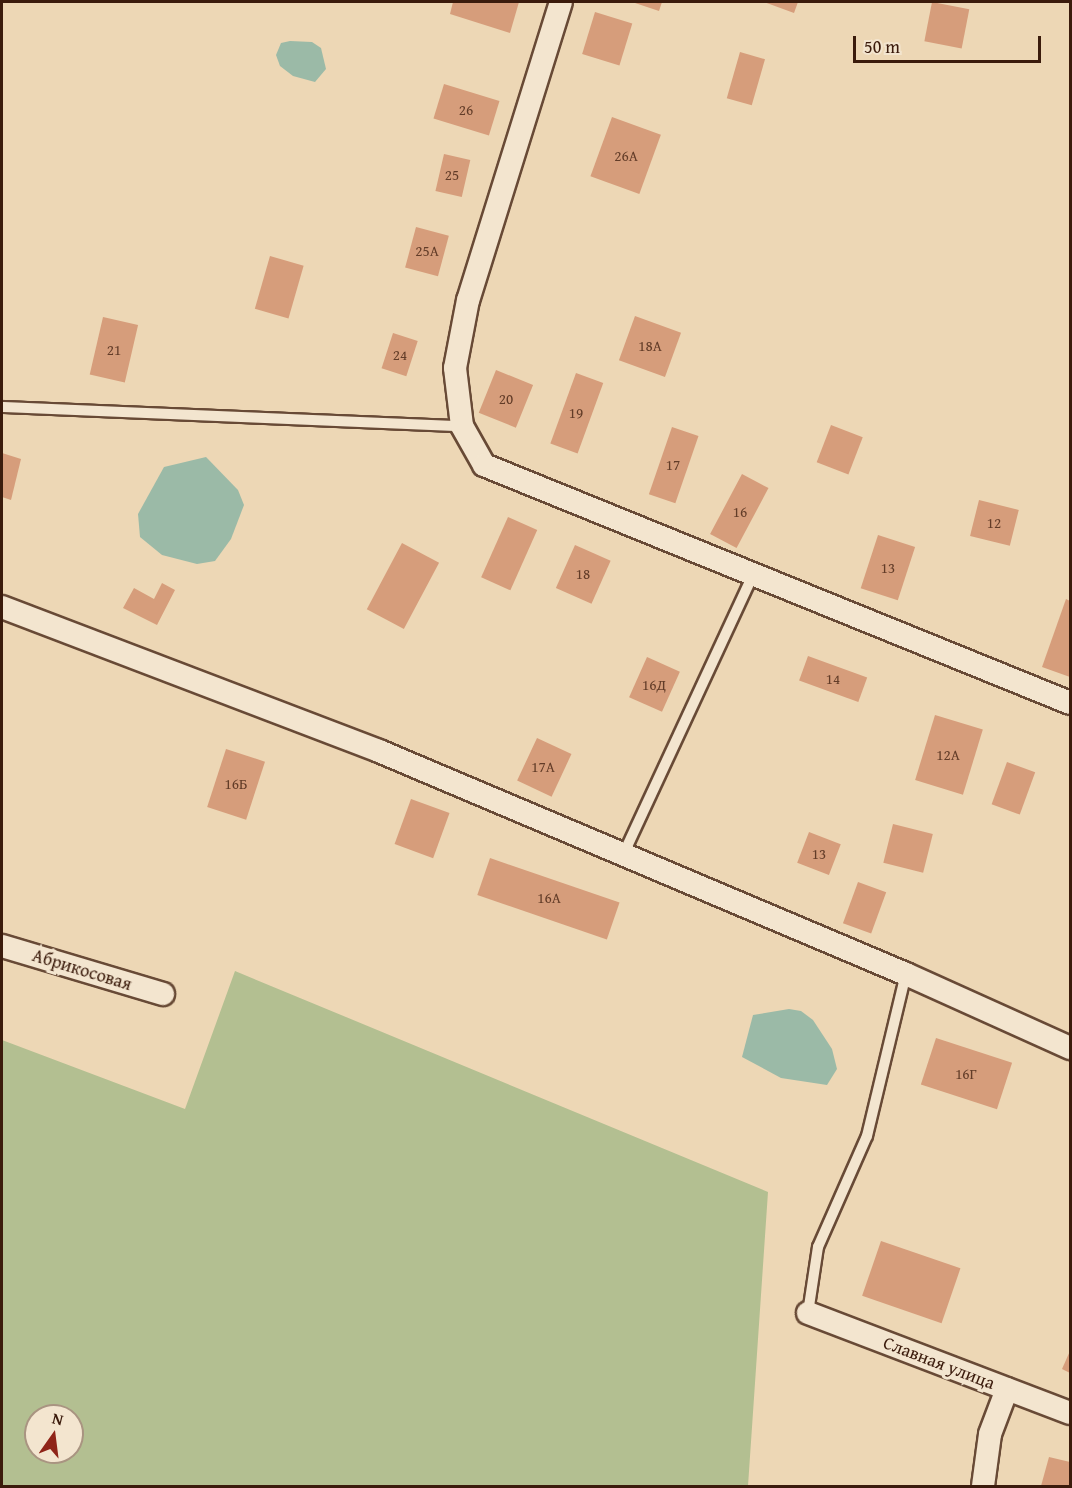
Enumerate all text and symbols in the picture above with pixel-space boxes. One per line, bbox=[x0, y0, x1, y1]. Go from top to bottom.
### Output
scale bar bbox=[856, 24, 1044, 62]
text: 50 m bbox=[864, 33, 900, 60]
house number: 26 bbox=[459, 101, 473, 119]
house number: 26А bbox=[614, 147, 638, 165]
house number: 25 bbox=[445, 166, 459, 184]
house number: 25А bbox=[415, 242, 439, 260]
house number: 18А bbox=[638, 337, 662, 355]
house number: 21 bbox=[107, 341, 121, 359]
house number: 24 bbox=[393, 346, 407, 364]
house number: 20 bbox=[499, 390, 513, 408]
house number: 19 bbox=[569, 404, 583, 422]
house number: 17 bbox=[666, 456, 680, 474]
house number: 16 bbox=[733, 503, 747, 521]
house number: 12 bbox=[987, 514, 1001, 532]
house number: 13 bbox=[881, 559, 895, 577]
house number: 18 bbox=[576, 565, 590, 583]
house number: 14 bbox=[826, 670, 840, 688]
house number: 16Д bbox=[642, 676, 666, 694]
house number: 12А bbox=[936, 746, 960, 764]
house number: 17А bbox=[531, 758, 555, 776]
house number: 16Б bbox=[225, 775, 247, 793]
house number: 13 bbox=[812, 845, 826, 863]
house number: 16А bbox=[537, 889, 561, 907]
street label: Абрикосовая bbox=[30, 945, 134, 995]
house number: 16Г bbox=[955, 1065, 977, 1083]
street label: Славная улица bbox=[880, 1332, 998, 1394]
north arrow bbox=[24, 1404, 84, 1464]
text: N bbox=[50, 1406, 66, 1431]

